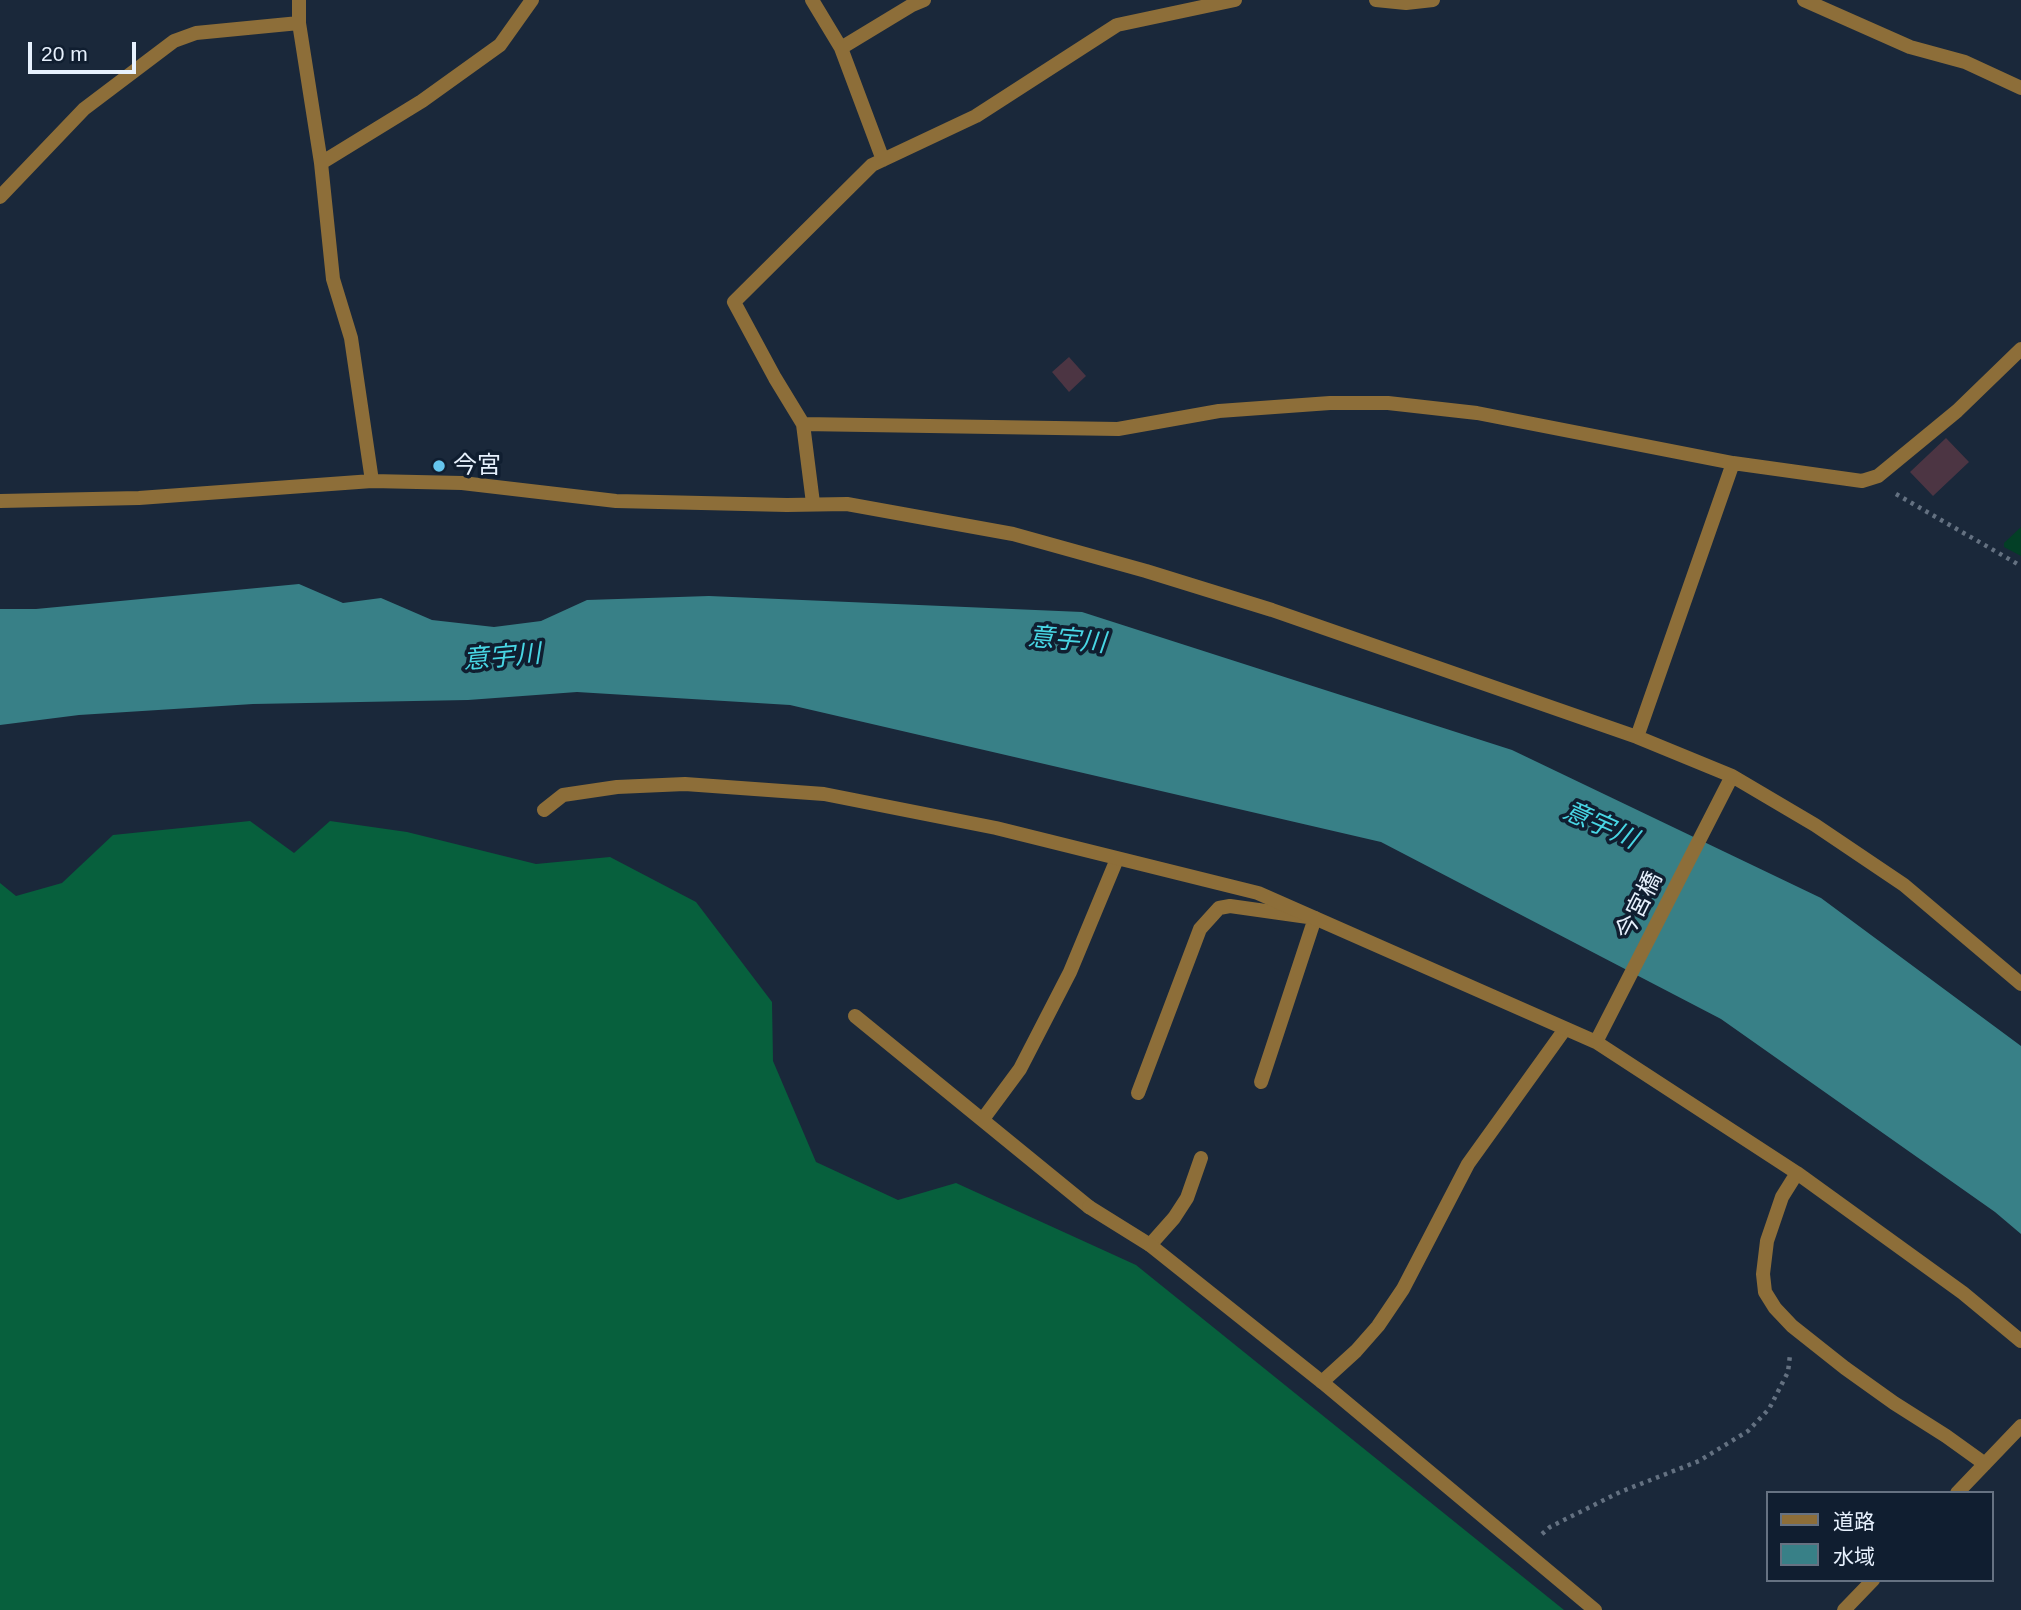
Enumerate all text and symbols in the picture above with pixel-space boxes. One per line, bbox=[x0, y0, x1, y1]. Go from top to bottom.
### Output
scale bar bbox=[32, 28, 140, 72]
text: 20 m bbox=[41, 42, 88, 65]
place label: 今宮 bbox=[453, 452, 501, 480]
marker: 今宮 bbox=[431, 458, 447, 474]
water label: 意宇川 bbox=[1027, 622, 1107, 660]
water label: 意宇川 bbox=[462, 639, 542, 677]
water label: 意宇川 bbox=[1558, 796, 1642, 856]
street label: 今宮橋 bbox=[1611, 867, 1669, 945]
legend bbox=[1766, 1491, 1993, 1582]
text: 道路 bbox=[1833, 1510, 1875, 1533]
text: 水域 bbox=[1833, 1545, 1875, 1568]

